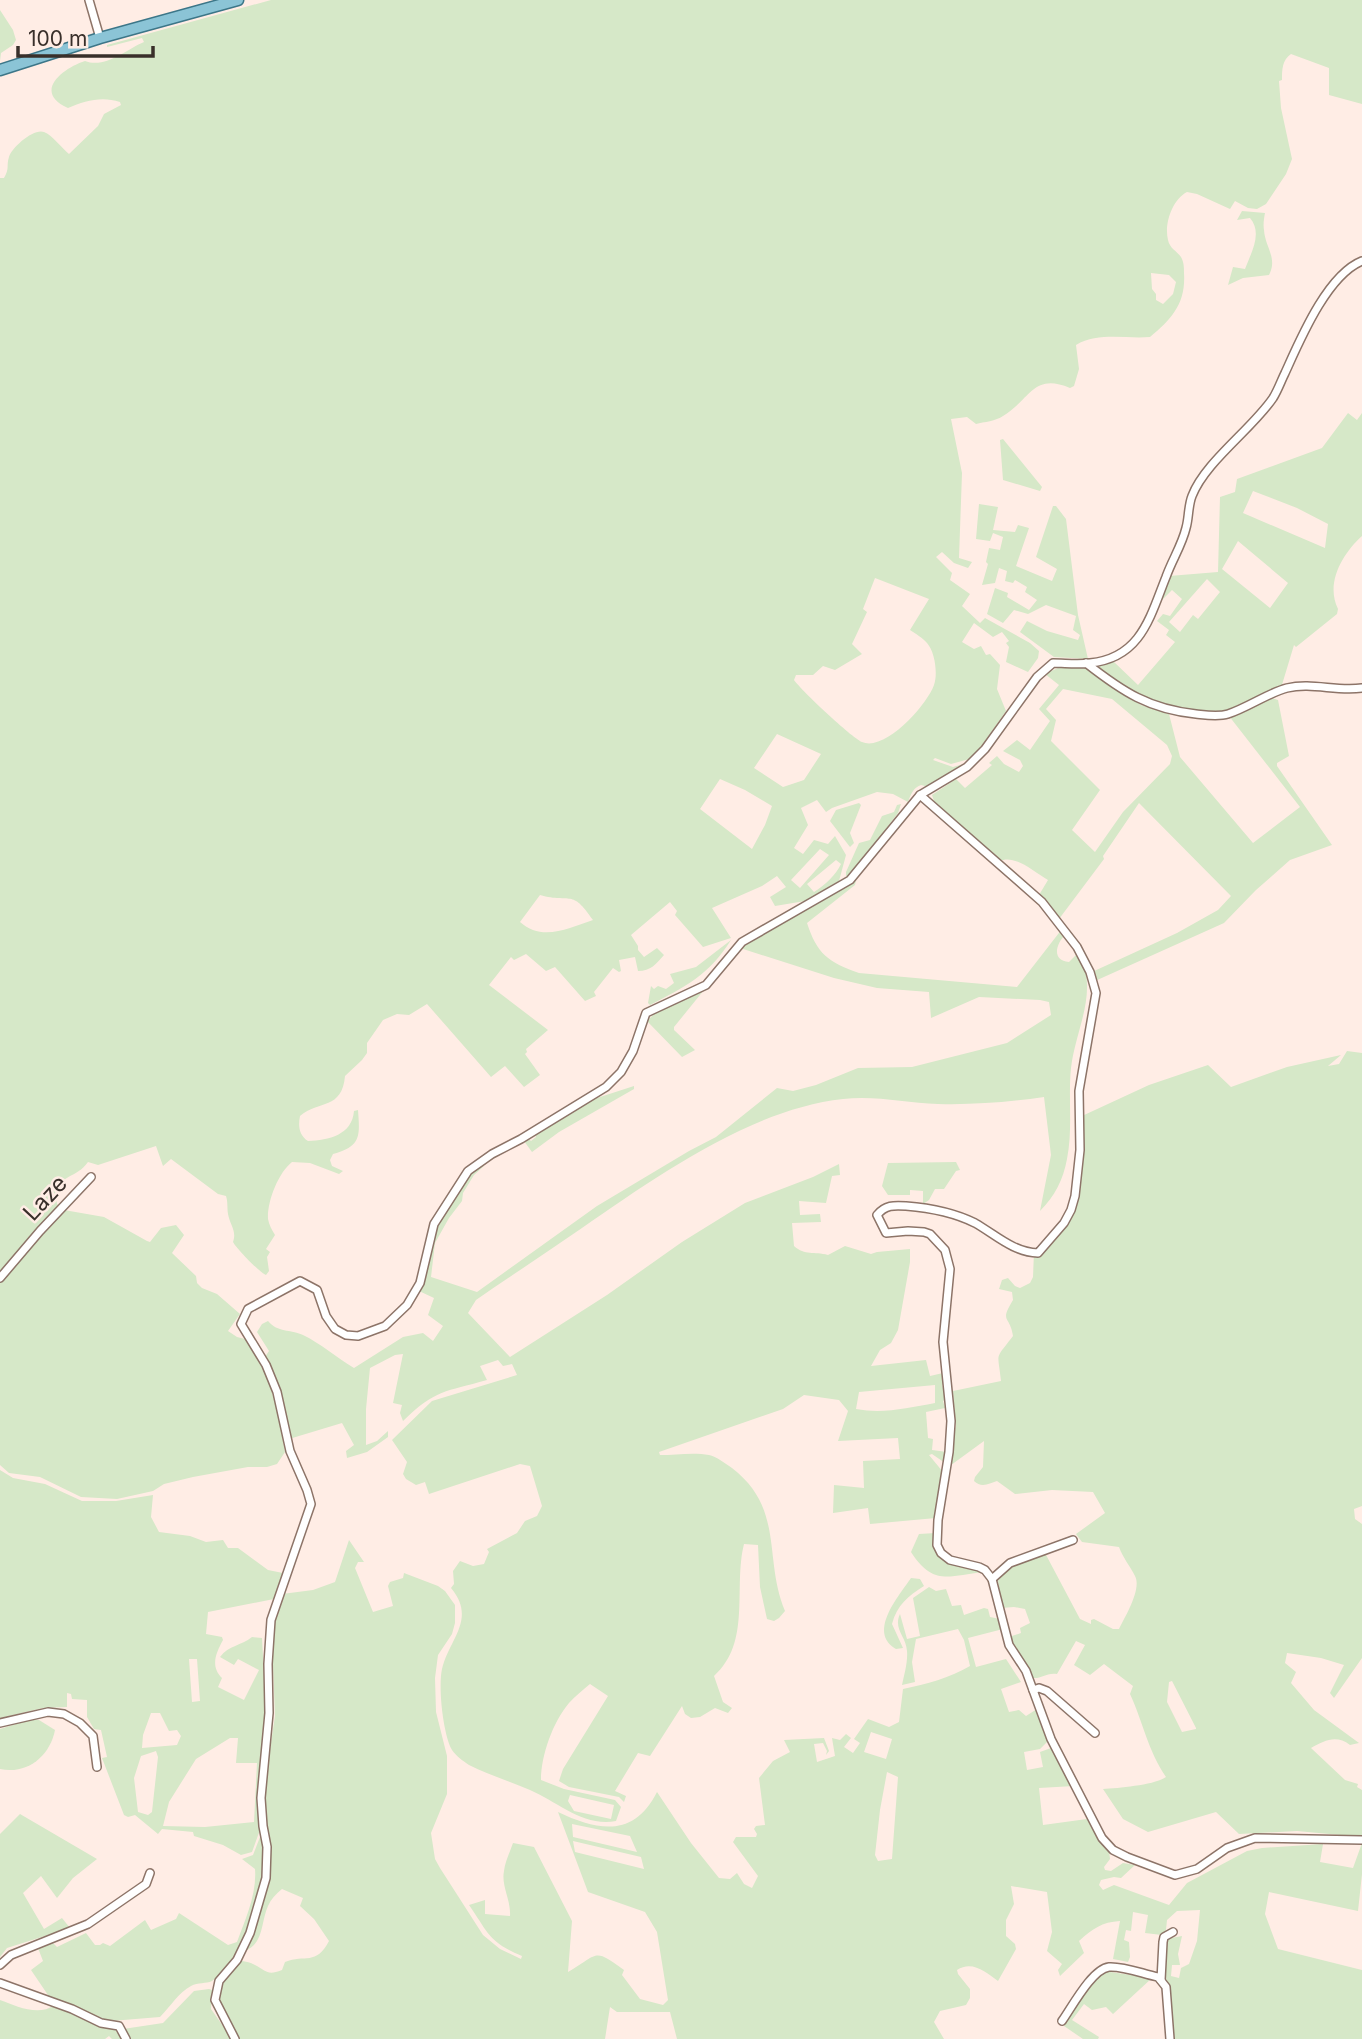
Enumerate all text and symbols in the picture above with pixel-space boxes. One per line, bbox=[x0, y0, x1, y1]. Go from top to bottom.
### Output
scale bar bbox=[18, 14, 152, 58]
text: 100 m bbox=[28, 26, 87, 51]
street label: Laze bbox=[17, 1170, 73, 1226]

